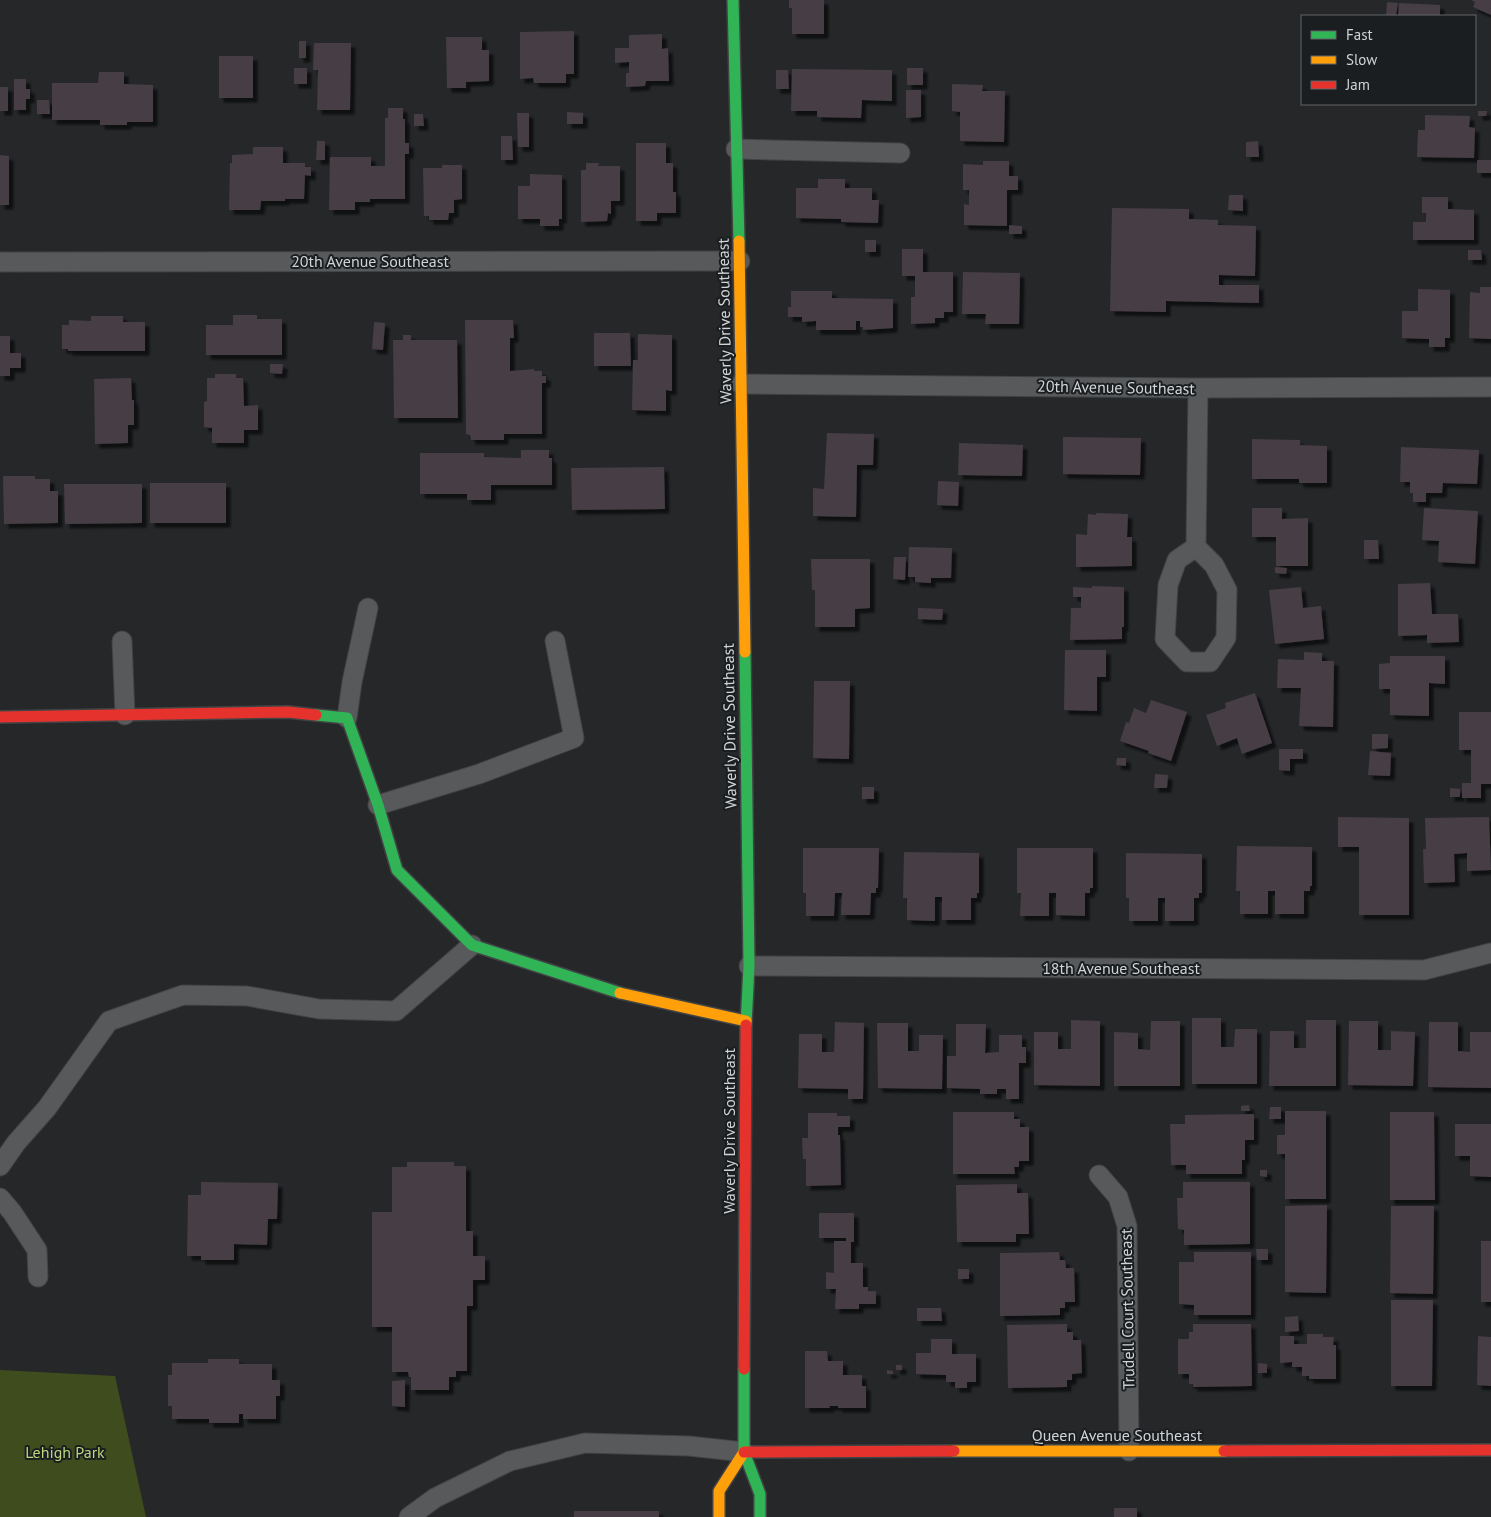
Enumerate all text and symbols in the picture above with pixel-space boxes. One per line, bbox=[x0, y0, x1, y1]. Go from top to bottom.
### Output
legend bbox=[1301, 15, 1476, 105]
text: Fast bbox=[1346, 25, 1373, 44]
text: Slow bbox=[1346, 50, 1377, 69]
text: Jam bbox=[1345, 75, 1370, 94]
street label: Waverly Drive Southeast bbox=[713, 237, 735, 404]
street label: 20th Avenue Southeast bbox=[291, 251, 449, 271]
street label: 20th Avenue Southeast bbox=[1037, 376, 1196, 398]
street label: Waverly Drive Southeast bbox=[718, 642, 740, 809]
street label: 18th Avenue Southeast bbox=[1042, 958, 1200, 978]
street label: Waverly Drive Southeast bbox=[719, 1048, 739, 1214]
street label: Trudell Court Southeast bbox=[1116, 1228, 1138, 1390]
street label: Queen Avenue Southeast bbox=[1032, 1425, 1203, 1445]
park label: Lehigh Park bbox=[25, 1442, 105, 1462]

